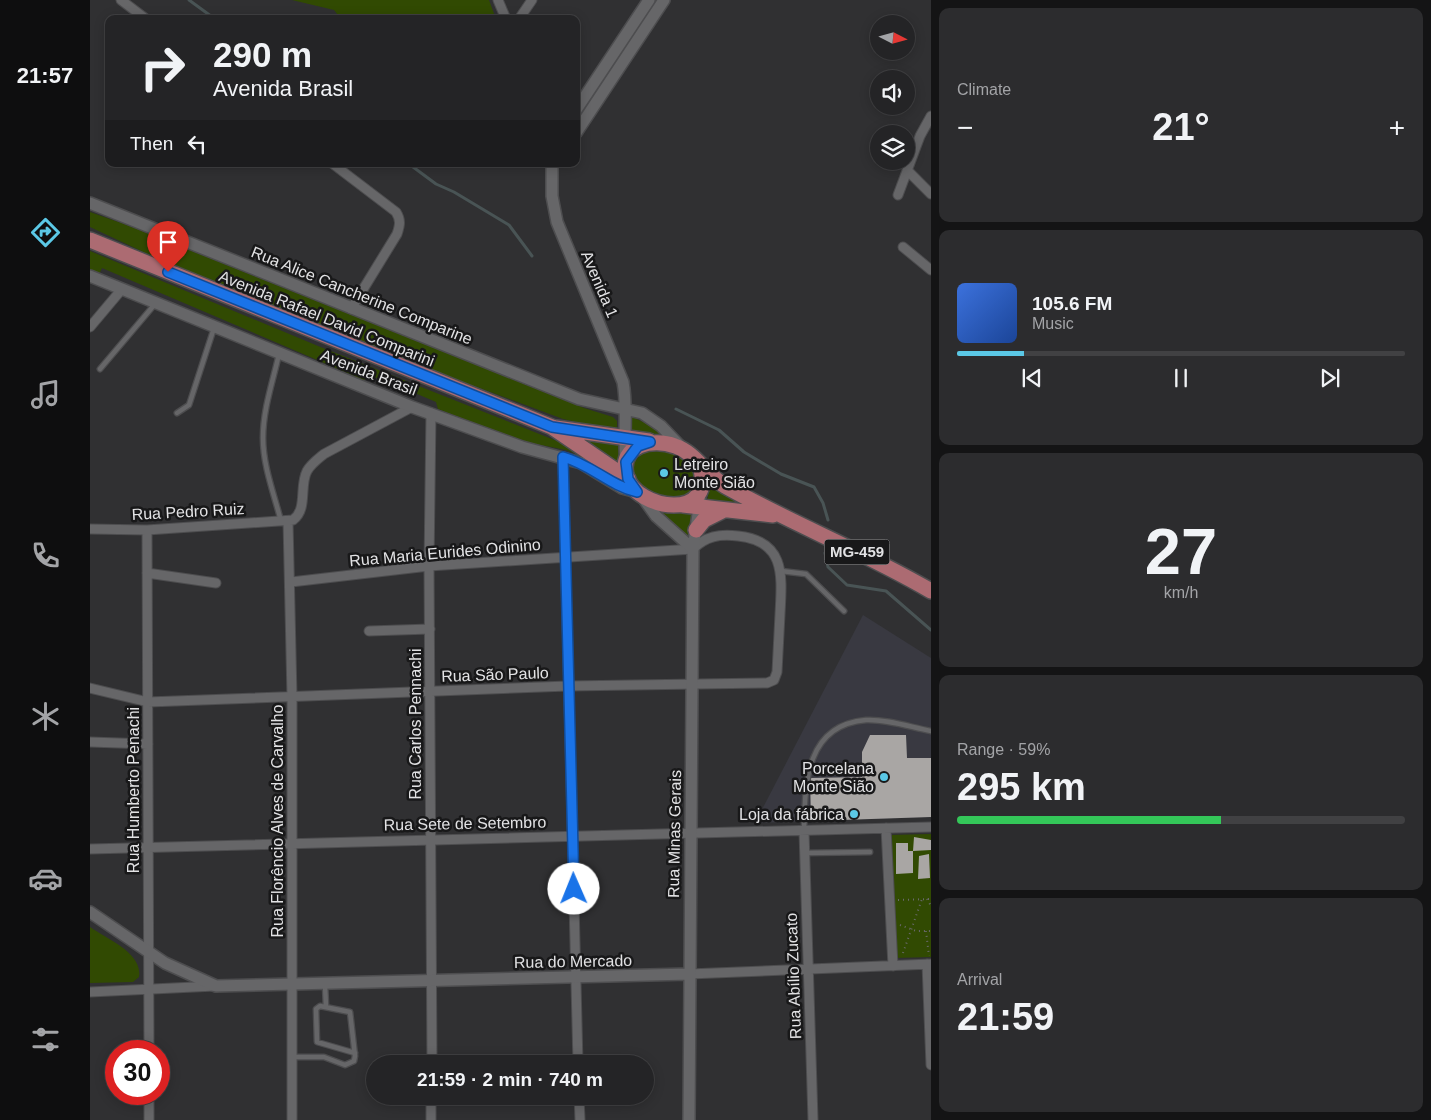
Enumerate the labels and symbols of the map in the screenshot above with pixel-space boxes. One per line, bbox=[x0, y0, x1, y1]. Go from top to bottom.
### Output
north arrow bbox=[870, 15, 915, 60]
pin bbox=[147, 221, 189, 272]
street label: Rua Alice Cancherine Comparine bbox=[249, 243, 475, 348]
street label: Avenida 1 bbox=[578, 248, 621, 320]
street label: Avenida Rafael David Comparini bbox=[217, 267, 437, 370]
street label: Avenida Brasil bbox=[318, 346, 419, 399]
place label: Letreiro Monte Sião bbox=[674, 456, 755, 491]
marker: Letreiro Monte Sião bbox=[658, 467, 670, 479]
street label: Rua Pedro Ruiz bbox=[131, 500, 245, 523]
street label: Rua Maria Eurides Odinino bbox=[349, 536, 542, 569]
road number: MG-459 bbox=[824, 540, 890, 564]
street label: Rua Carlos Pennachi bbox=[407, 648, 424, 800]
street label: Rua São Paulo bbox=[441, 664, 549, 685]
street label: Rua Florêncio Alves de Carvalho bbox=[269, 704, 286, 938]
street label: Rua Humberto Penachi bbox=[125, 707, 142, 873]
place label: Porcelana Monte Sião bbox=[793, 760, 874, 795]
street label: Rua Minas Gerais bbox=[665, 770, 684, 898]
marker: Porcelana Monte Sião bbox=[878, 771, 890, 783]
place label: Loja da fábrica bbox=[739, 806, 844, 823]
marker: Loja da fábrica bbox=[848, 808, 860, 820]
street label: Rua Sete de Setembro bbox=[383, 814, 547, 833]
position arrow bbox=[547, 862, 599, 914]
street label: Rua Abílio Zucato bbox=[783, 912, 804, 1039]
street label: Rua do Mercado bbox=[514, 952, 632, 971]
speed limit sign: 30 bbox=[105, 1040, 170, 1105]

